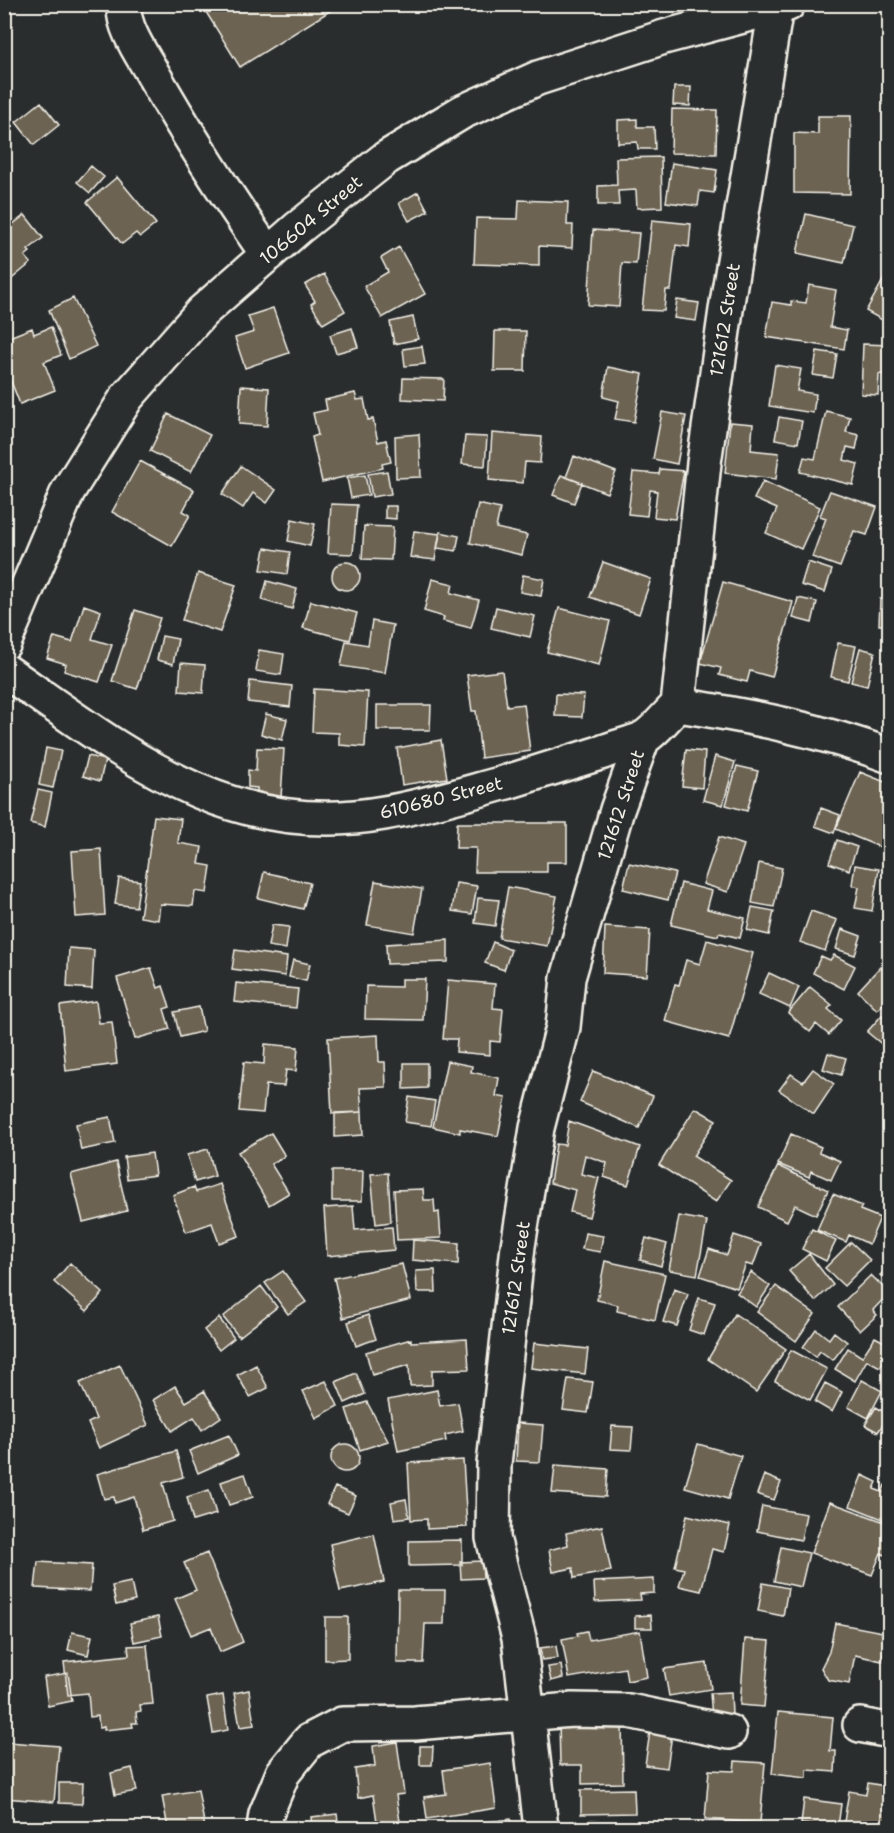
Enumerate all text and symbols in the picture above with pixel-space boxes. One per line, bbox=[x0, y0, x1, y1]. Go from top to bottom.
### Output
street label: 106604 Street bbox=[255, 170, 368, 270]
street label: 121612 Street bbox=[704, 261, 746, 379]
street label: 121612 Street bbox=[592, 747, 650, 863]
street label: 610680 Street bbox=[377, 771, 505, 825]
street label: 121612 Street bbox=[496, 1219, 536, 1336]

